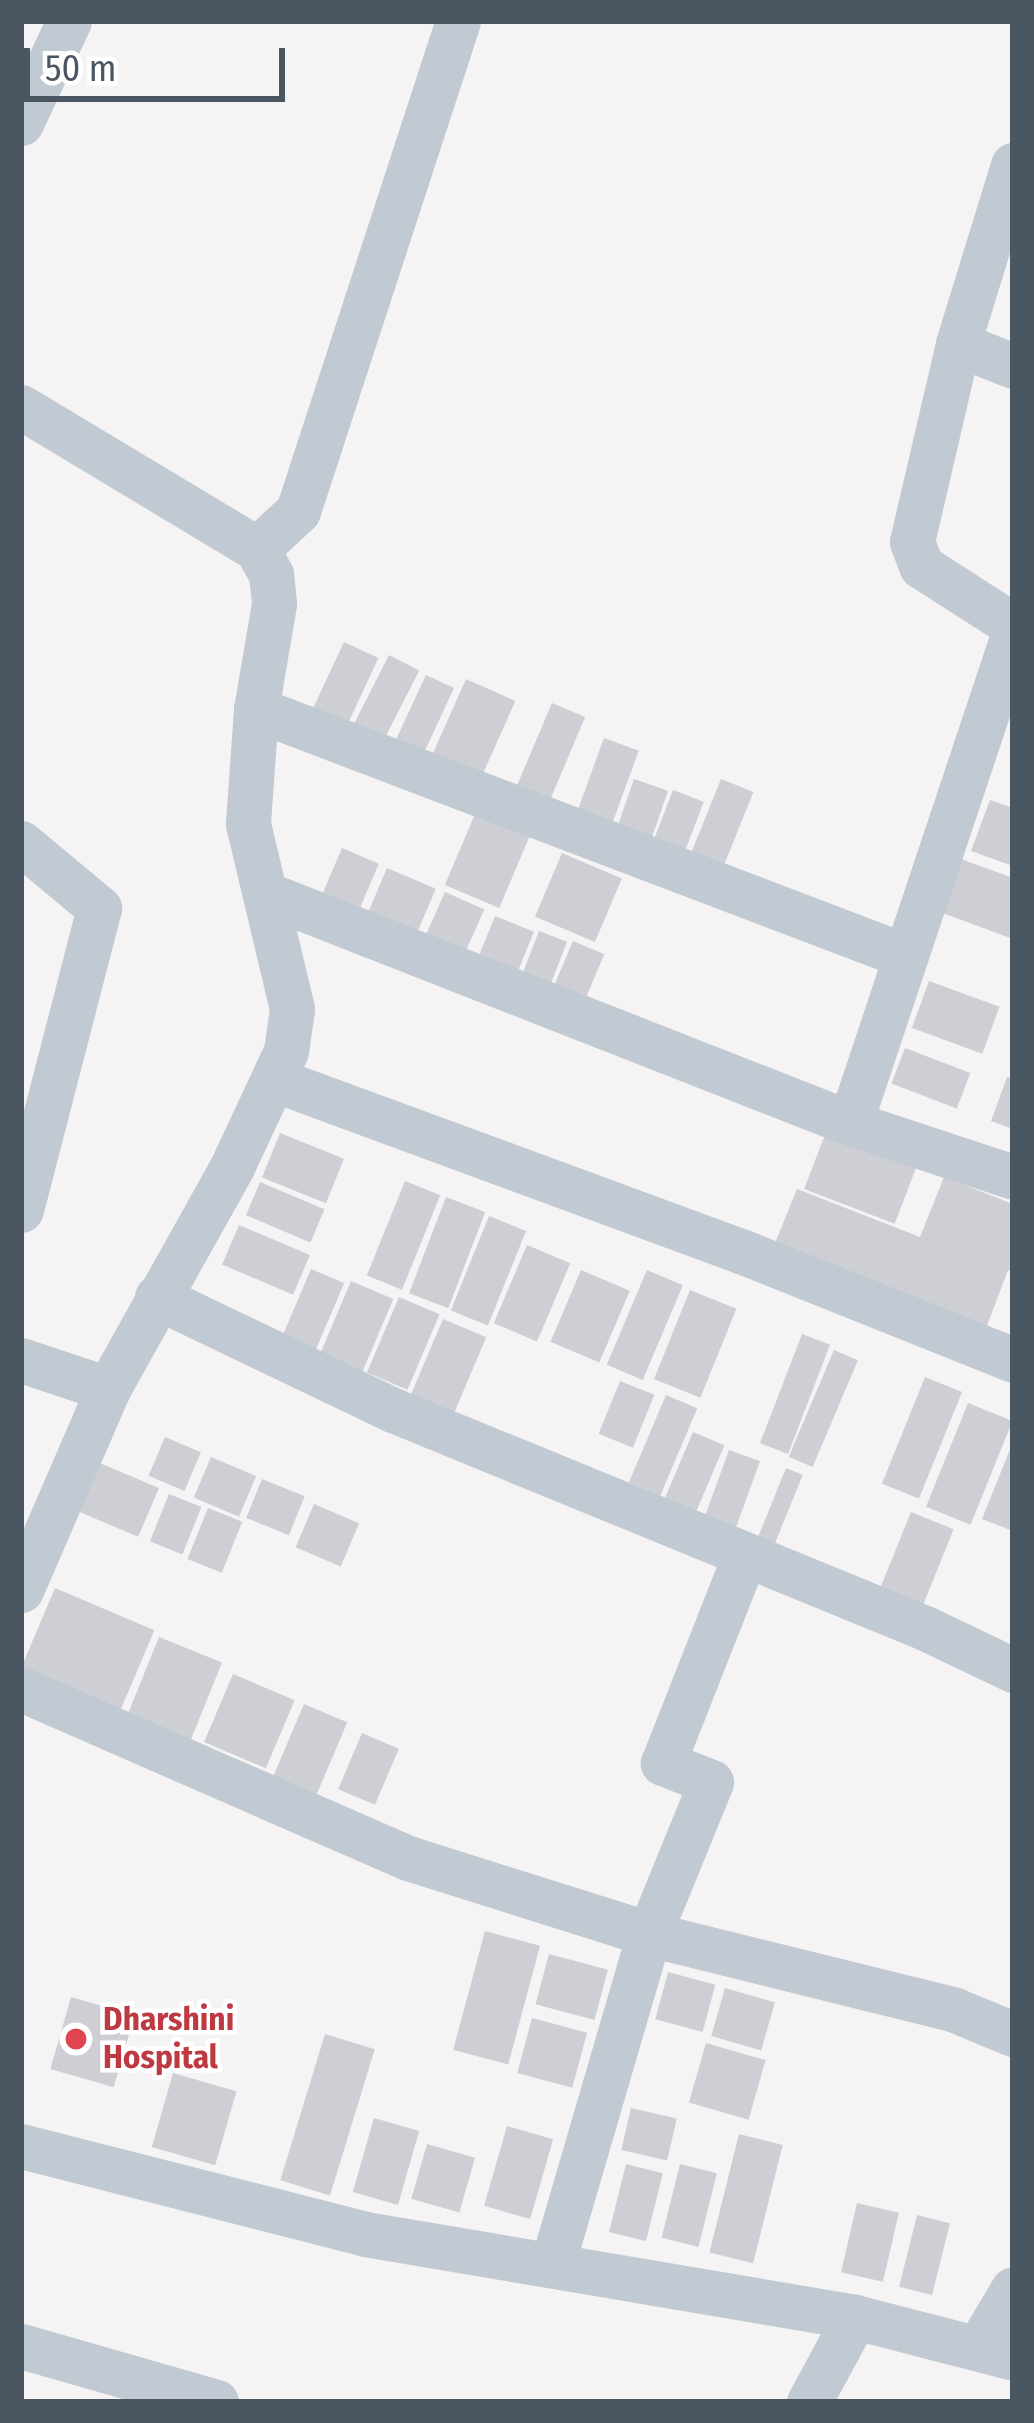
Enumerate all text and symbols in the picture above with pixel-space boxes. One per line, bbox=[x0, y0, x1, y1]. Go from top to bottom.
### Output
scale bar bbox=[30, 24, 291, 98]
text: 50 m bbox=[45, 47, 116, 91]
place label: Dharshini Hospital bbox=[103, 2000, 234, 2078]
marker: Dharshini Hospital bbox=[60, 2023, 92, 2055]

